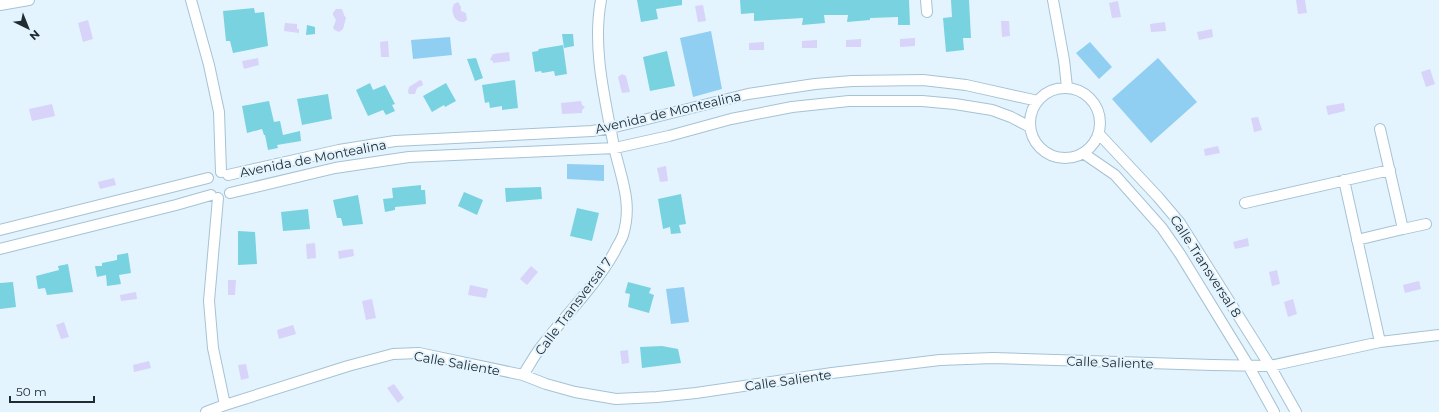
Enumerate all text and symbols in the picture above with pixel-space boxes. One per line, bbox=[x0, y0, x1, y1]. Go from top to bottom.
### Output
north arrow bbox=[8, 8, 48, 48]
text: N bbox=[27, 27, 43, 43]
street label: Avenida de Montealina bbox=[594, 87, 742, 137]
street label: Avenida de Montealina bbox=[238, 136, 388, 180]
street label: Calle Transversal 8 bbox=[1167, 212, 1245, 320]
street label: Calle Transversal 7 bbox=[531, 254, 615, 358]
street label: Calle Saliente bbox=[413, 348, 501, 378]
street label: Calle Saliente bbox=[1066, 352, 1154, 372]
street label: Calle Saliente bbox=[744, 366, 832, 394]
scale bar bbox=[10, 378, 94, 404]
text: 50 m bbox=[16, 384, 47, 399]

